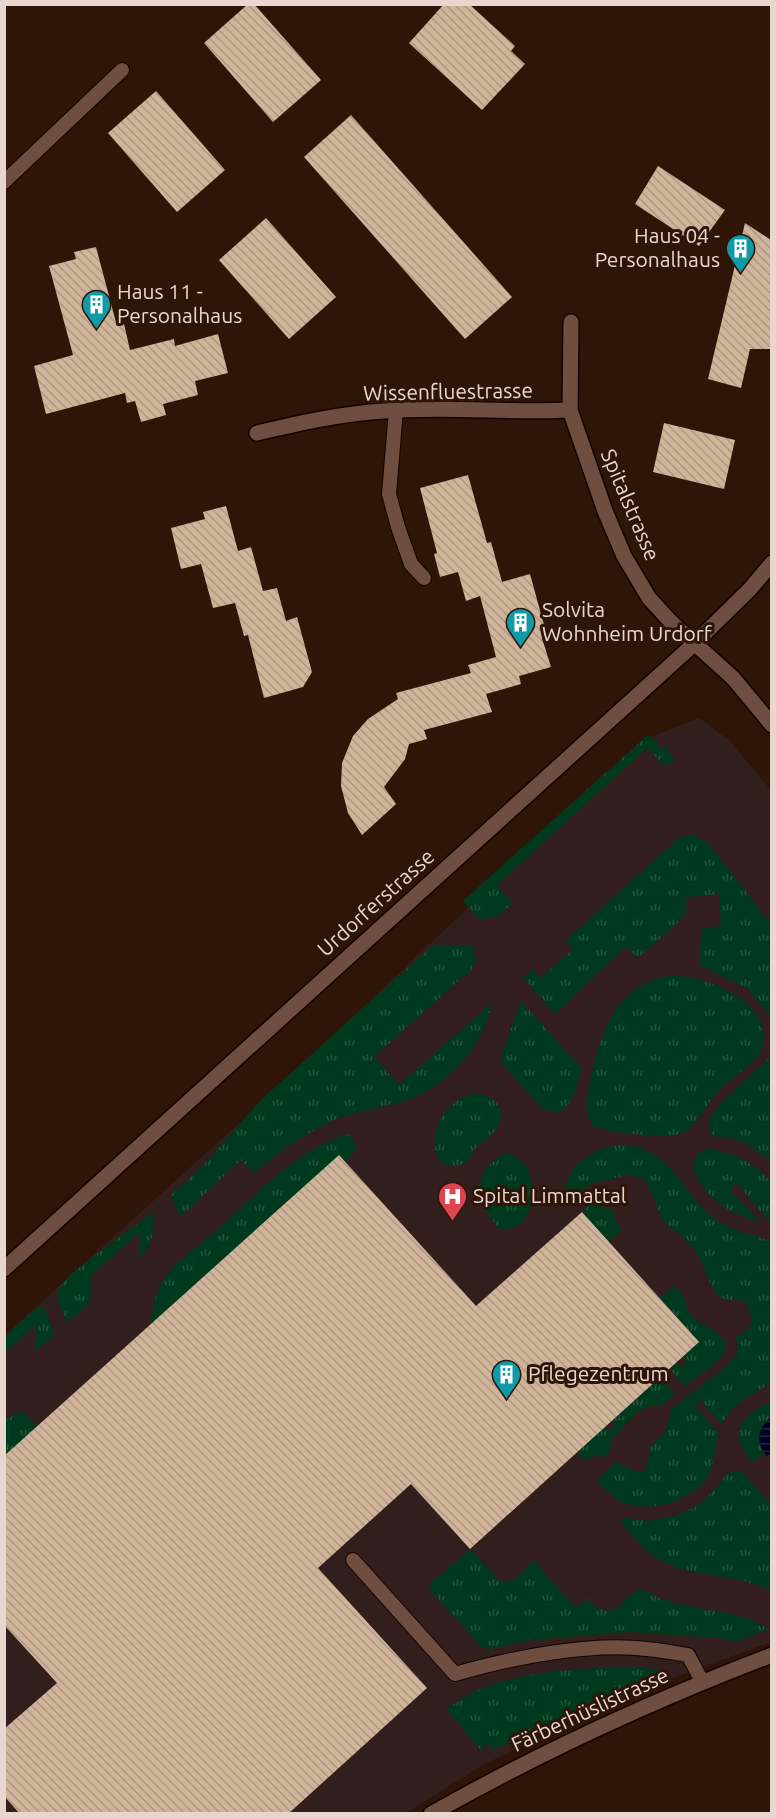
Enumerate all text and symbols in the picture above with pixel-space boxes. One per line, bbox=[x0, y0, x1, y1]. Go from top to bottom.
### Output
place label: Haus 04 - Personalhaus bbox=[595, 223, 720, 271]
building icon: Haus 04 - Personalhaus bbox=[725, 232, 757, 274]
place label: Haus 11 - Personalhaus bbox=[117, 279, 242, 327]
building icon: Haus 11 - Personalhaus bbox=[80, 288, 112, 330]
street label: Wissenfluestrasse bbox=[363, 378, 533, 404]
street label: Spitalstrasse bbox=[597, 445, 665, 564]
place label: Solvita Wohnheim Urdorf bbox=[542, 597, 713, 645]
building icon: Solvita Wohnheim Urdorf bbox=[505, 606, 537, 648]
street label: Urdorferstrasse bbox=[312, 844, 438, 961]
hospital icon: Spital Limmattal bbox=[436, 1180, 468, 1222]
place label: Spital Limmattal bbox=[473, 1183, 626, 1207]
building icon: Pflegezentrum bbox=[491, 1358, 523, 1400]
place label: Pflegezentrum bbox=[528, 1361, 669, 1385]
street label: Färberhüslistrasse bbox=[507, 1662, 672, 1756]

